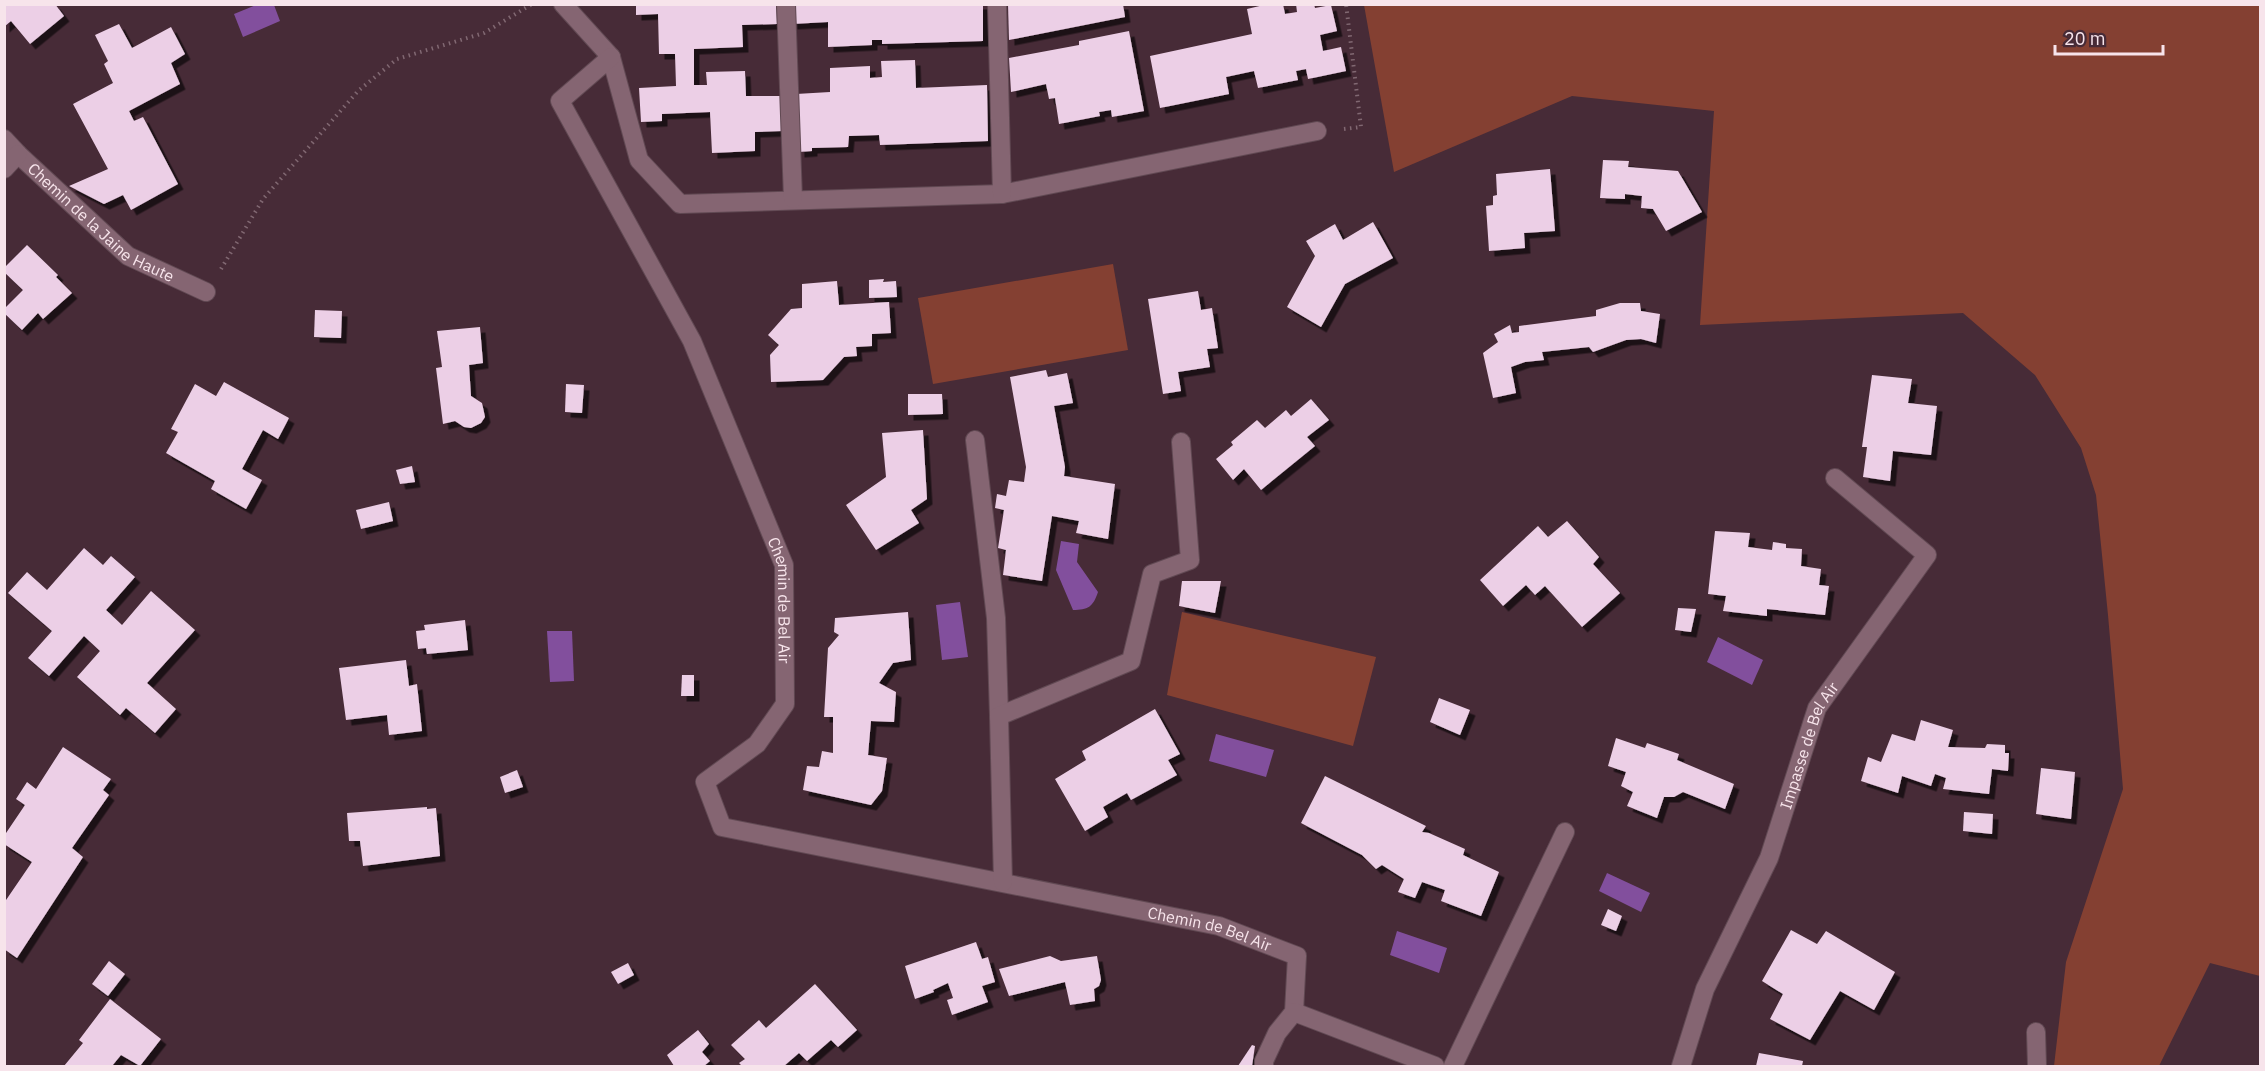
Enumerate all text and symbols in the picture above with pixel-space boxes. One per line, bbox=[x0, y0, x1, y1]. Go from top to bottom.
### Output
scale bar bbox=[2055, 18, 2163, 56]
text: 20 m bbox=[2064, 27, 2106, 50]
street label: Chemin de la Jaine Haute bbox=[24, 158, 178, 286]
street label: Chemin de Bel Air bbox=[764, 534, 795, 664]
street label: Impasse de Bel Air bbox=[1775, 678, 1843, 812]
street label: Chemin de Bel Air bbox=[1146, 902, 1275, 955]

